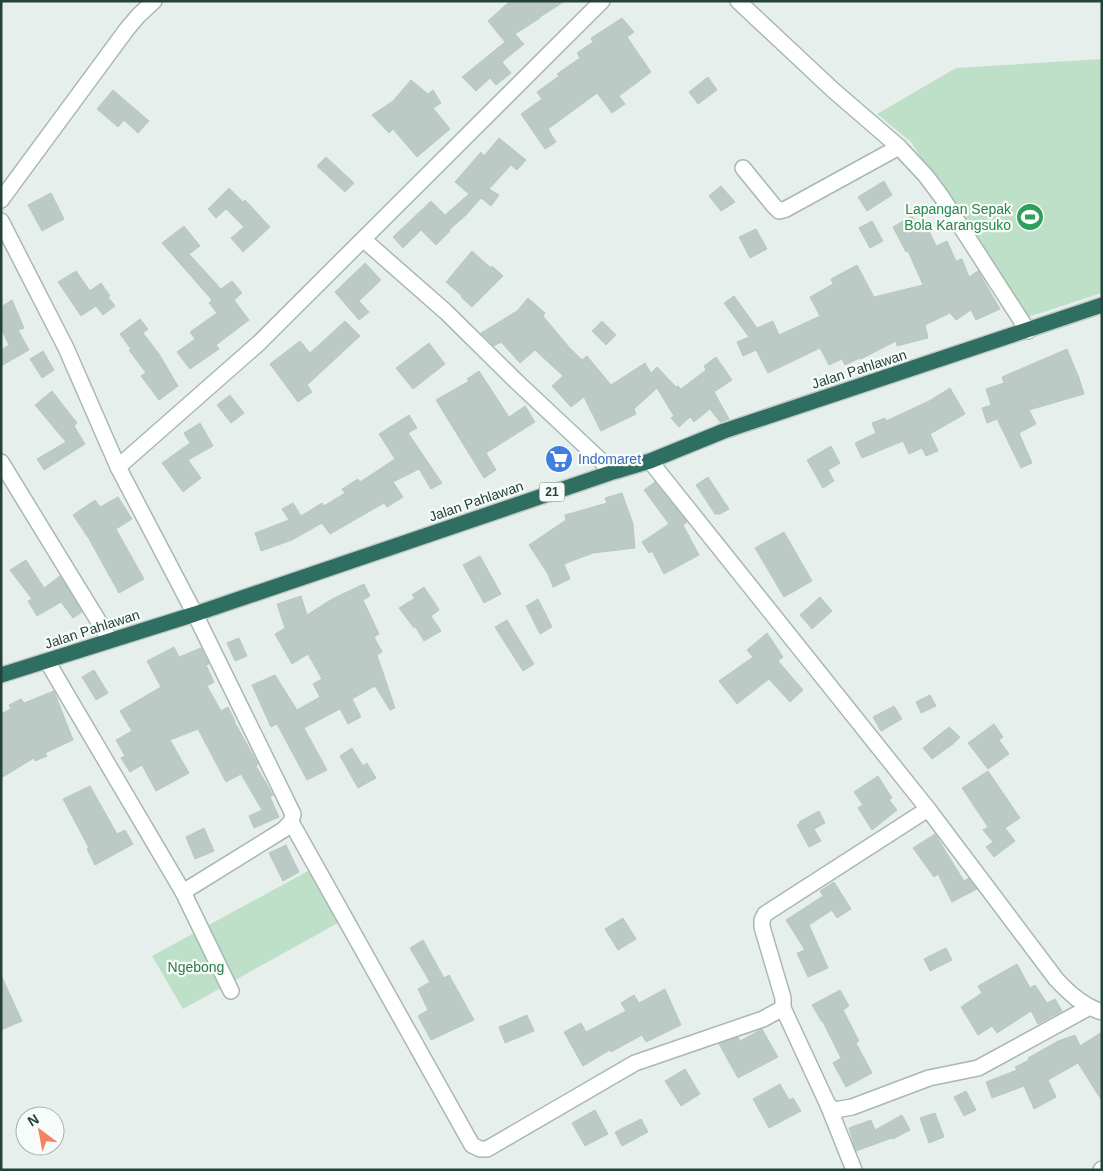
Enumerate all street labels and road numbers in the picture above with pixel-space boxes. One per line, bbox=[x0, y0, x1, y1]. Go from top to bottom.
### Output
street label: Jalan Pahlawan bbox=[810, 346, 908, 392]
street label: Jalan Pahlawan bbox=[427, 477, 525, 525]
road number: 21 bbox=[540, 482, 564, 502]
street label: Jalan Pahlawan bbox=[43, 606, 141, 652]

